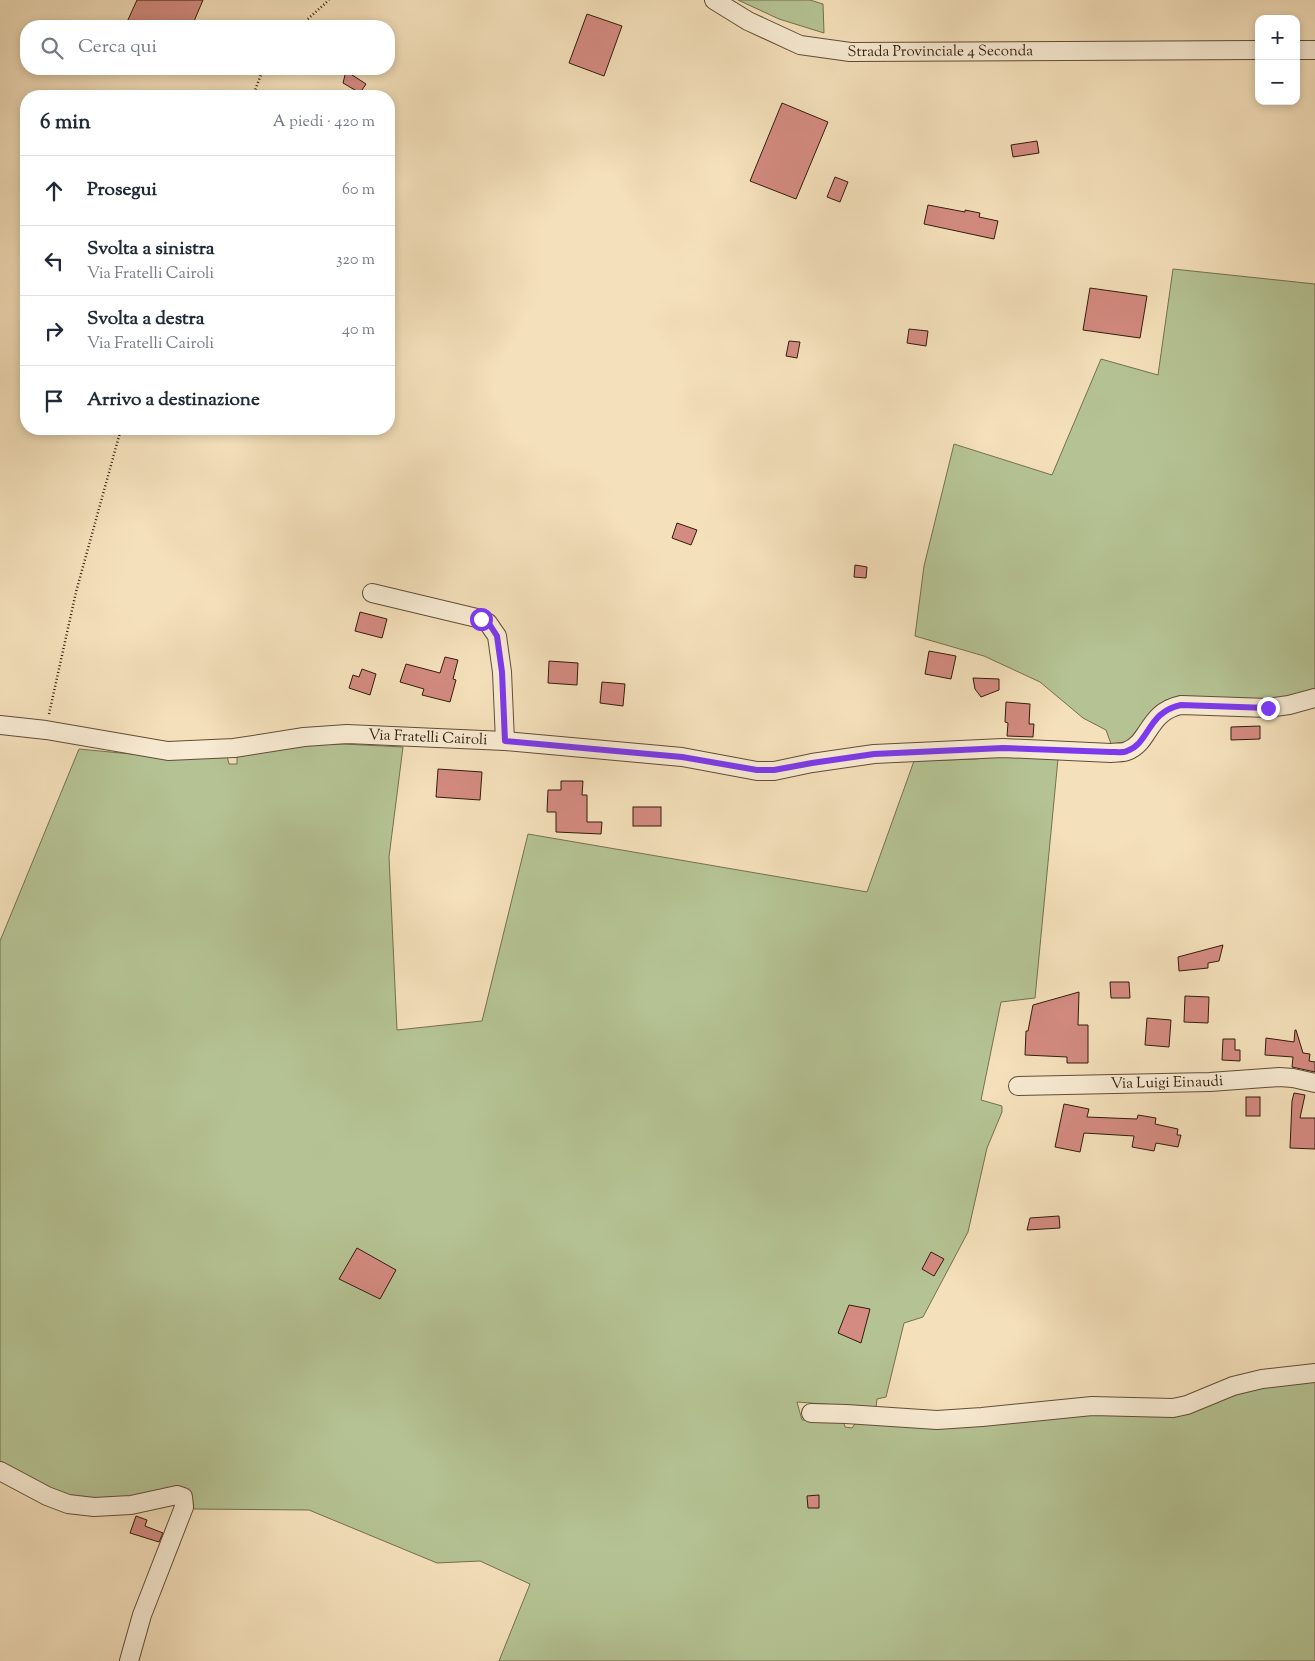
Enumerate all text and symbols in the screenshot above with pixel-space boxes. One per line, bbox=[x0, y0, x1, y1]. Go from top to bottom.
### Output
map controls bbox=[1255, 15, 1300, 105]
button: + bbox=[1255, 15, 1300, 60]
search box bbox=[20, 20, 395, 75]
icon: search bbox=[38, 34, 66, 62]
text: Cerca qui bbox=[78, 34, 157, 61]
street label: Strada Provinciale 4 Seconda bbox=[847, 41, 1033, 63]
button: − bbox=[1255, 60, 1300, 105]
text: 6 min bbox=[40, 108, 91, 138]
text: A piedi · 420 m bbox=[273, 111, 375, 134]
icon: ahead bbox=[40, 177, 68, 205]
text: Prosegui bbox=[87, 177, 157, 204]
text: 60 m bbox=[342, 179, 375, 202]
text: Svolta a sinistra bbox=[87, 236, 215, 263]
icon: left bbox=[40, 247, 68, 275]
text: 320 m bbox=[336, 249, 375, 272]
text: Via Fratelli Cairoli bbox=[87, 263, 214, 286]
text: Svolta a destra bbox=[87, 306, 204, 333]
icon: right bbox=[40, 317, 68, 345]
text: 40 m bbox=[342, 319, 375, 342]
text: Via Fratelli Cairoli bbox=[87, 333, 214, 356]
icon: arrive bbox=[40, 387, 68, 415]
text: Arrivo a destinazione bbox=[87, 387, 260, 414]
route start bbox=[470, 608, 493, 631]
route end bbox=[1257, 697, 1280, 720]
street label: Via Fratelli Cairoli bbox=[368, 724, 488, 751]
street label: Via Luigi Einaudi bbox=[1110, 1071, 1224, 1095]

